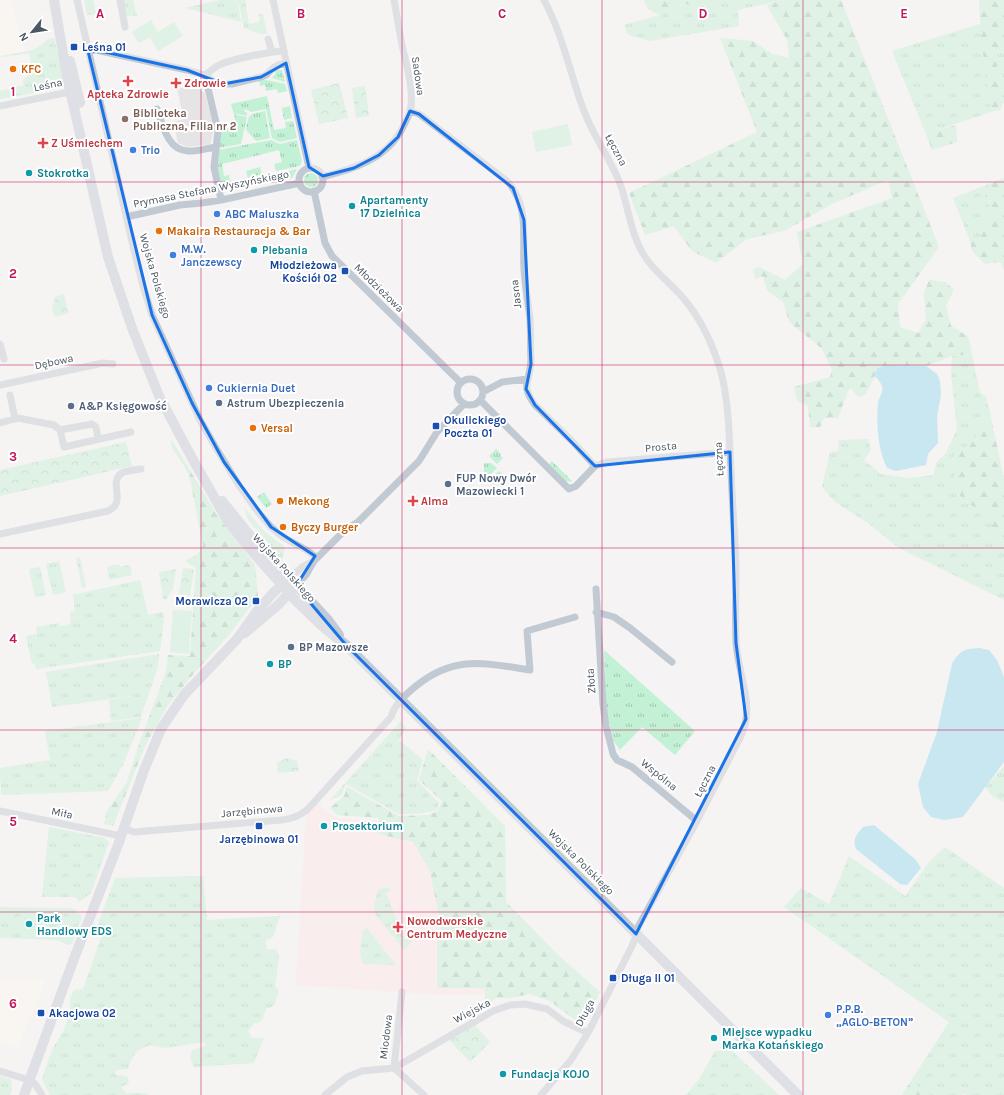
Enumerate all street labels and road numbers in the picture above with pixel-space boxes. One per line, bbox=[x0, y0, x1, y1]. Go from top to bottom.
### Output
street label: Sadowa bbox=[409, 56, 427, 96]
street label: Leśna bbox=[32, 76, 64, 94]
street label: Łęczna bbox=[602, 132, 630, 168]
street label: Prymasa Stefana Wyszyńskiego bbox=[132, 168, 290, 210]
street label: Wojska Polskiego bbox=[137, 232, 173, 320]
street label: Młodzieżowa bbox=[351, 261, 407, 315]
street label: Jasna bbox=[508, 279, 524, 309]
street label: Dębowa bbox=[33, 352, 75, 372]
street label: Prosta bbox=[644, 439, 678, 455]
street label: Łęczna bbox=[712, 441, 726, 477]
street label: Wojska Polskiego bbox=[250, 531, 318, 605]
street label: Złota bbox=[584, 668, 598, 694]
street label: Wspólna bbox=[638, 756, 680, 794]
street label: Łęczna bbox=[691, 763, 719, 799]
street label: Jarzębinowa bbox=[221, 802, 283, 820]
street label: Miła bbox=[50, 804, 74, 822]
street label: Wojska Polskiego bbox=[545, 826, 617, 898]
street label: Wiejska bbox=[451, 996, 493, 1026]
street label: Długa bbox=[572, 997, 598, 1029]
street label: Miodowa bbox=[377, 1014, 395, 1060]

